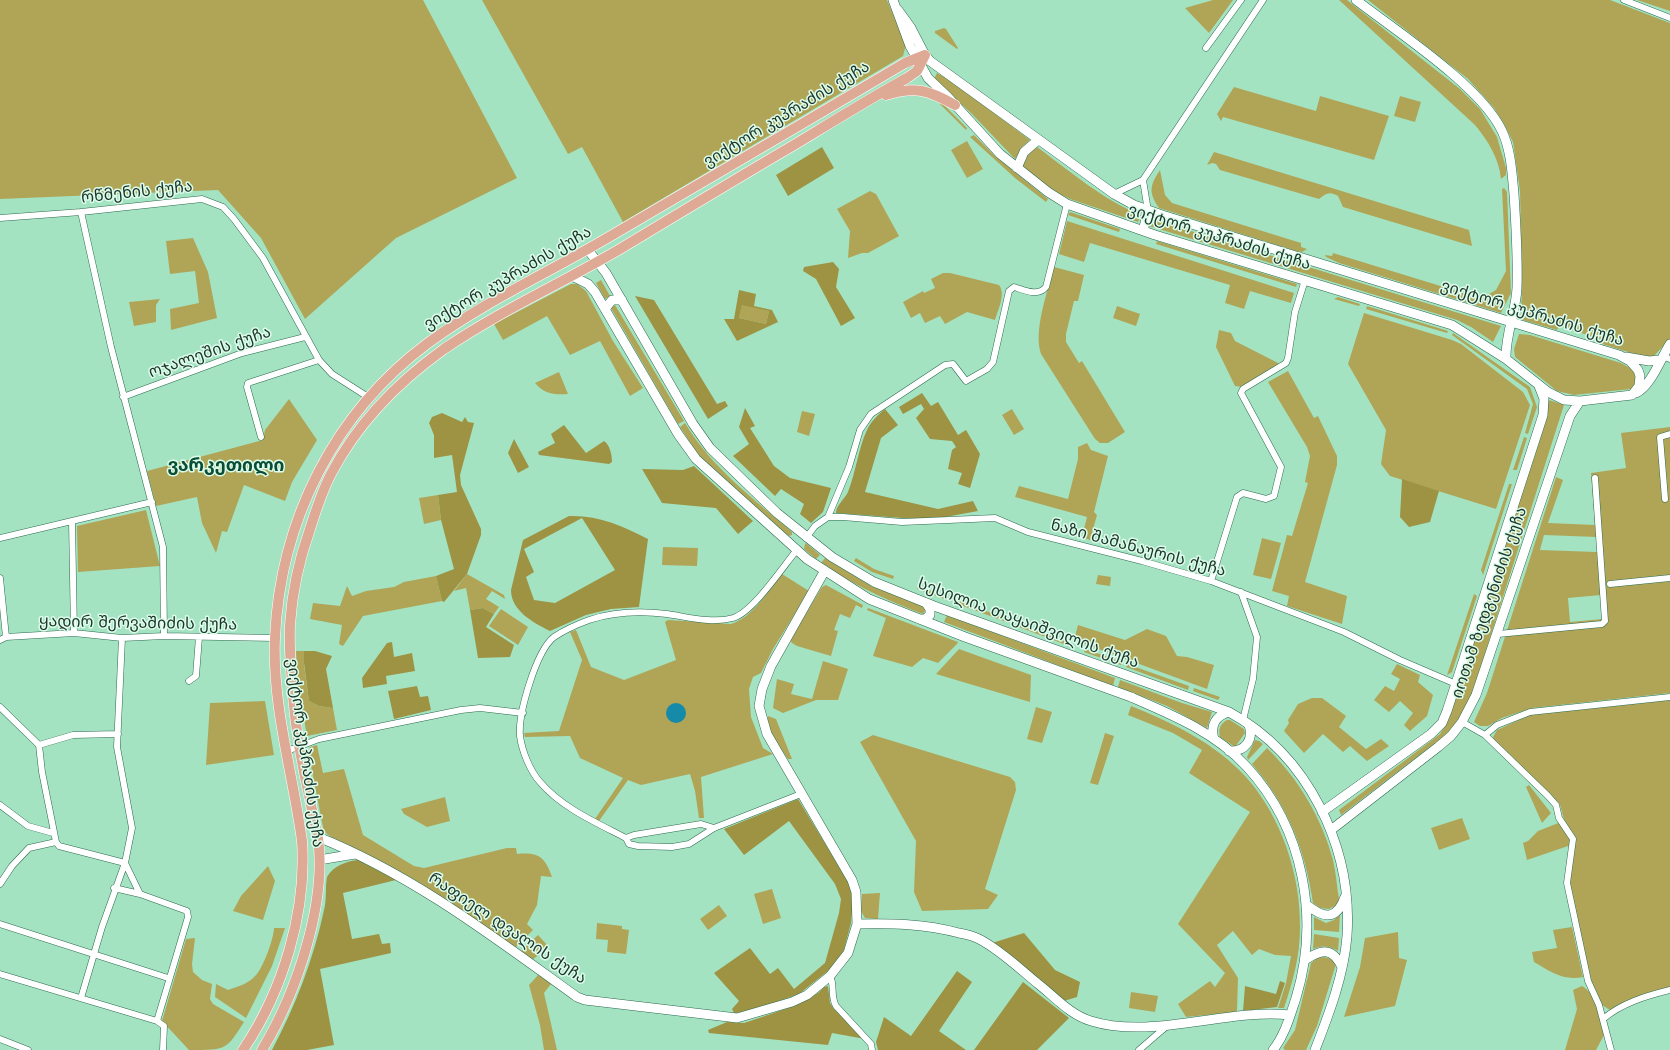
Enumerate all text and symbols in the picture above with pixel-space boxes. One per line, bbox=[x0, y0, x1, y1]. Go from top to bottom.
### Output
street label: ვიქტორ კუპრაძის ქუჩა bbox=[700, 58, 874, 172]
street label: რწმენის ქუჩა bbox=[80, 178, 194, 208]
street label: ვიქტორ კუპრაძის ქუჩა bbox=[1125, 201, 1313, 275]
street label: ვიქტორ კუპრაძის ქუჩა bbox=[421, 223, 595, 335]
street label: ვიქტორ კუპრაძის ქუჩა bbox=[1438, 277, 1626, 351]
street label: ოჯალეშის ქუჩა bbox=[146, 323, 274, 383]
district label: ვარკეთილი bbox=[167, 456, 285, 478]
street label: იოთამ ზედგენიძის ქუჩა bbox=[1448, 505, 1532, 701]
street label: ნაზი შამანაურის ქუჩა bbox=[1048, 516, 1228, 582]
street label: სესილია თაყაიშვილის ქუჩა bbox=[915, 575, 1141, 673]
street label: ყადირ შერვაშიძის ქუჩა bbox=[39, 613, 237, 635]
street label: ვიქტორ კუპრაძის ქუჩა bbox=[281, 657, 327, 849]
street label: რაფიელ დვალის ქუჩა bbox=[424, 869, 590, 989]

